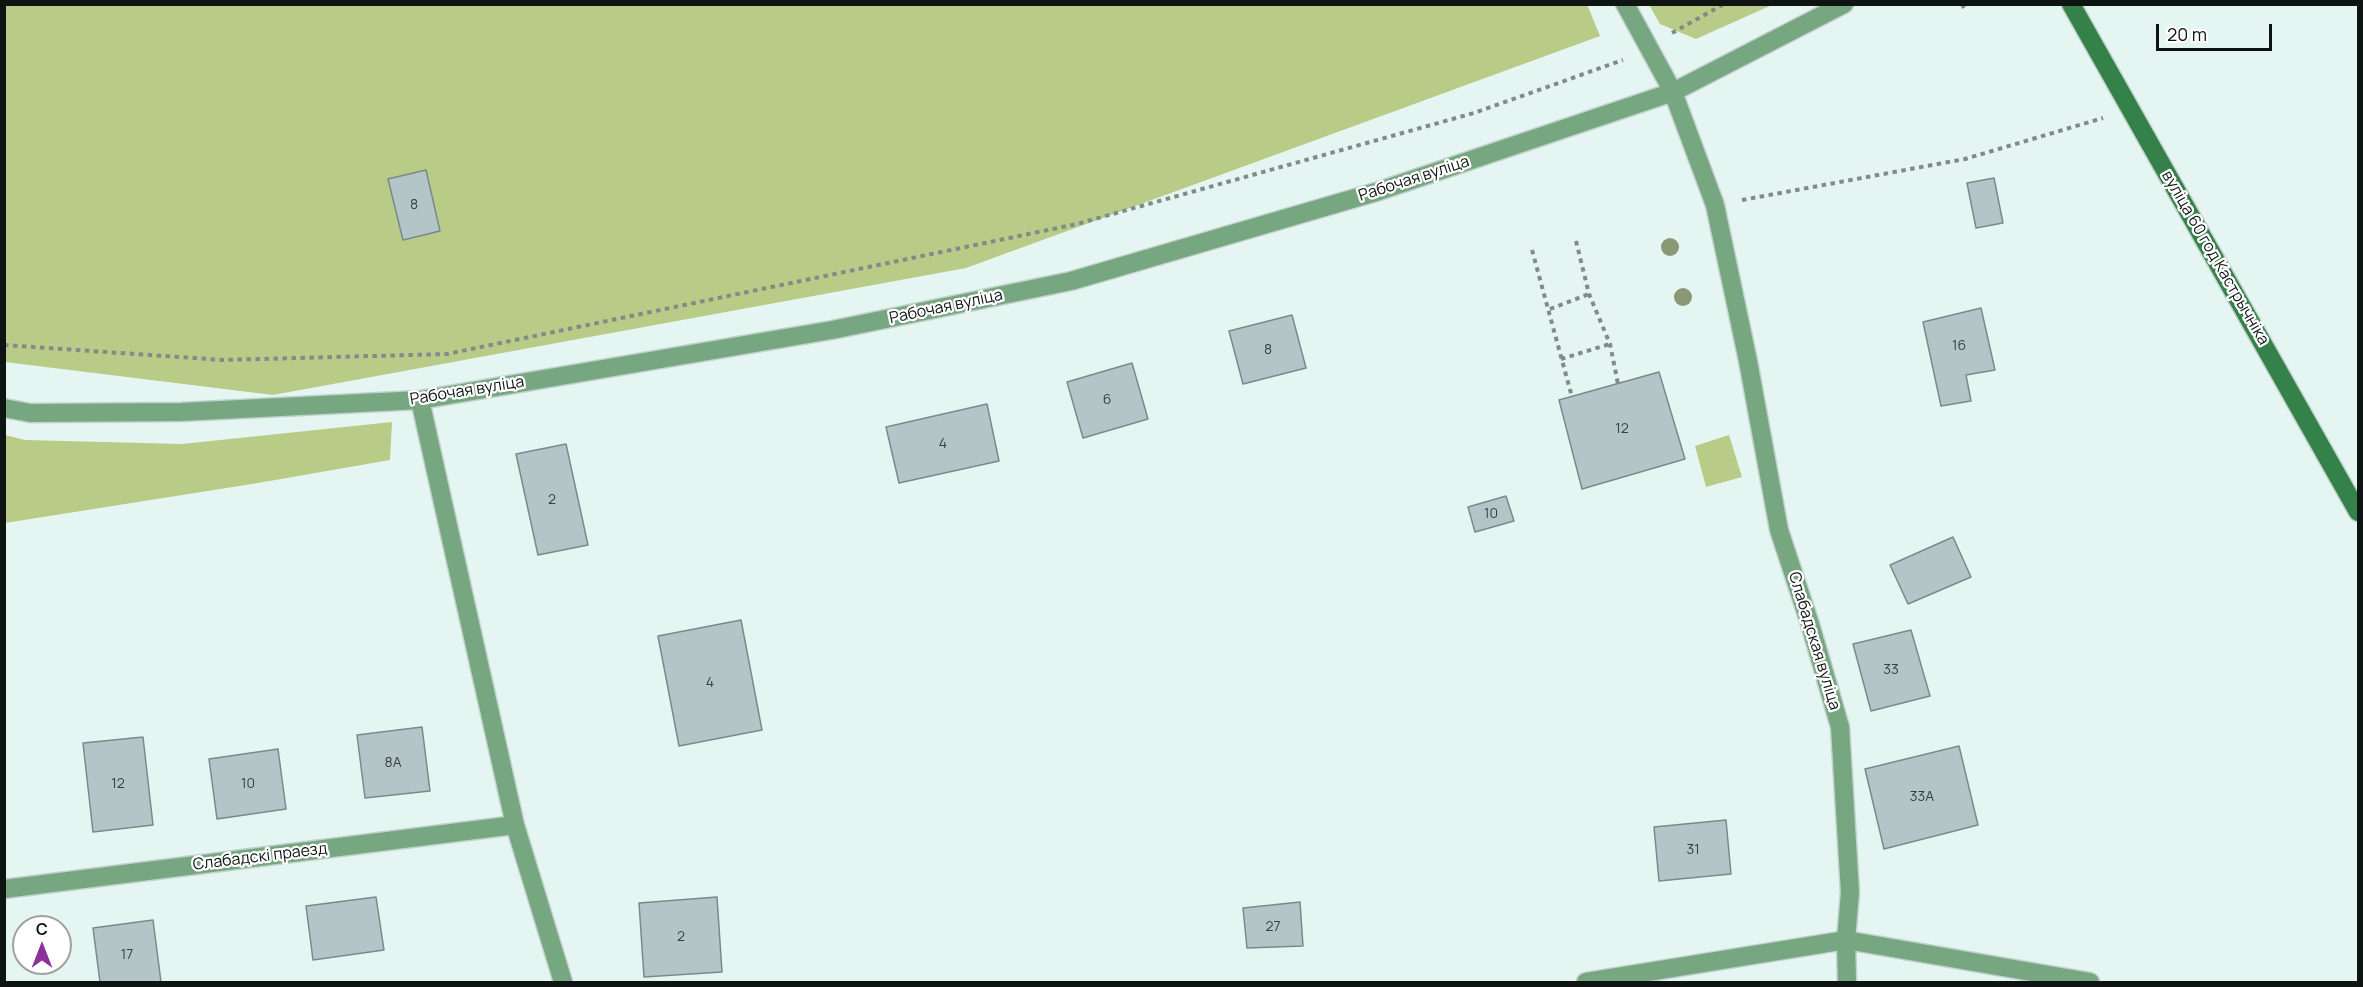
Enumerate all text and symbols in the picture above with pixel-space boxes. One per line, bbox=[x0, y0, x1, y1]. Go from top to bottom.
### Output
scale bar bbox=[2159, 12, 2274, 50]
text: 20 m bbox=[2167, 22, 2207, 46]
street label: Рабочая вуліца bbox=[1356, 152, 1472, 206]
street label: вуліца 60 год Кастрычніка bbox=[2157, 167, 2273, 349]
house number: 8 bbox=[410, 197, 418, 213]
street label: Рабочая вуліца bbox=[888, 286, 1004, 328]
house number: 16 bbox=[1952, 338, 1966, 354]
house number: 8 bbox=[1264, 342, 1272, 358]
street label: Рабочая вуліца bbox=[409, 372, 525, 410]
house number: 6 bbox=[1103, 392, 1111, 408]
house number: 12 bbox=[1615, 421, 1629, 437]
house number: 4 bbox=[939, 436, 947, 452]
house number: 2 bbox=[548, 492, 556, 508]
house number: 10 bbox=[1484, 506, 1498, 522]
street label: Слабадская вуліца bbox=[1784, 570, 1844, 712]
house number: 33 bbox=[1883, 662, 1899, 678]
house number: 4 bbox=[706, 675, 714, 691]
house number: 8А bbox=[385, 755, 401, 771]
house number: 12 bbox=[111, 776, 125, 792]
house number: 10 bbox=[241, 776, 255, 792]
house number: 33А bbox=[1910, 789, 1934, 805]
street label: Слабадскі праезд bbox=[192, 839, 328, 875]
house number: 31 bbox=[1686, 842, 1700, 858]
north arrow bbox=[12, 915, 72, 975]
text: С bbox=[36, 918, 48, 940]
house number: 27 bbox=[1265, 919, 1281, 935]
house number: 2 bbox=[677, 929, 685, 945]
house number: 17 bbox=[121, 947, 133, 963]

